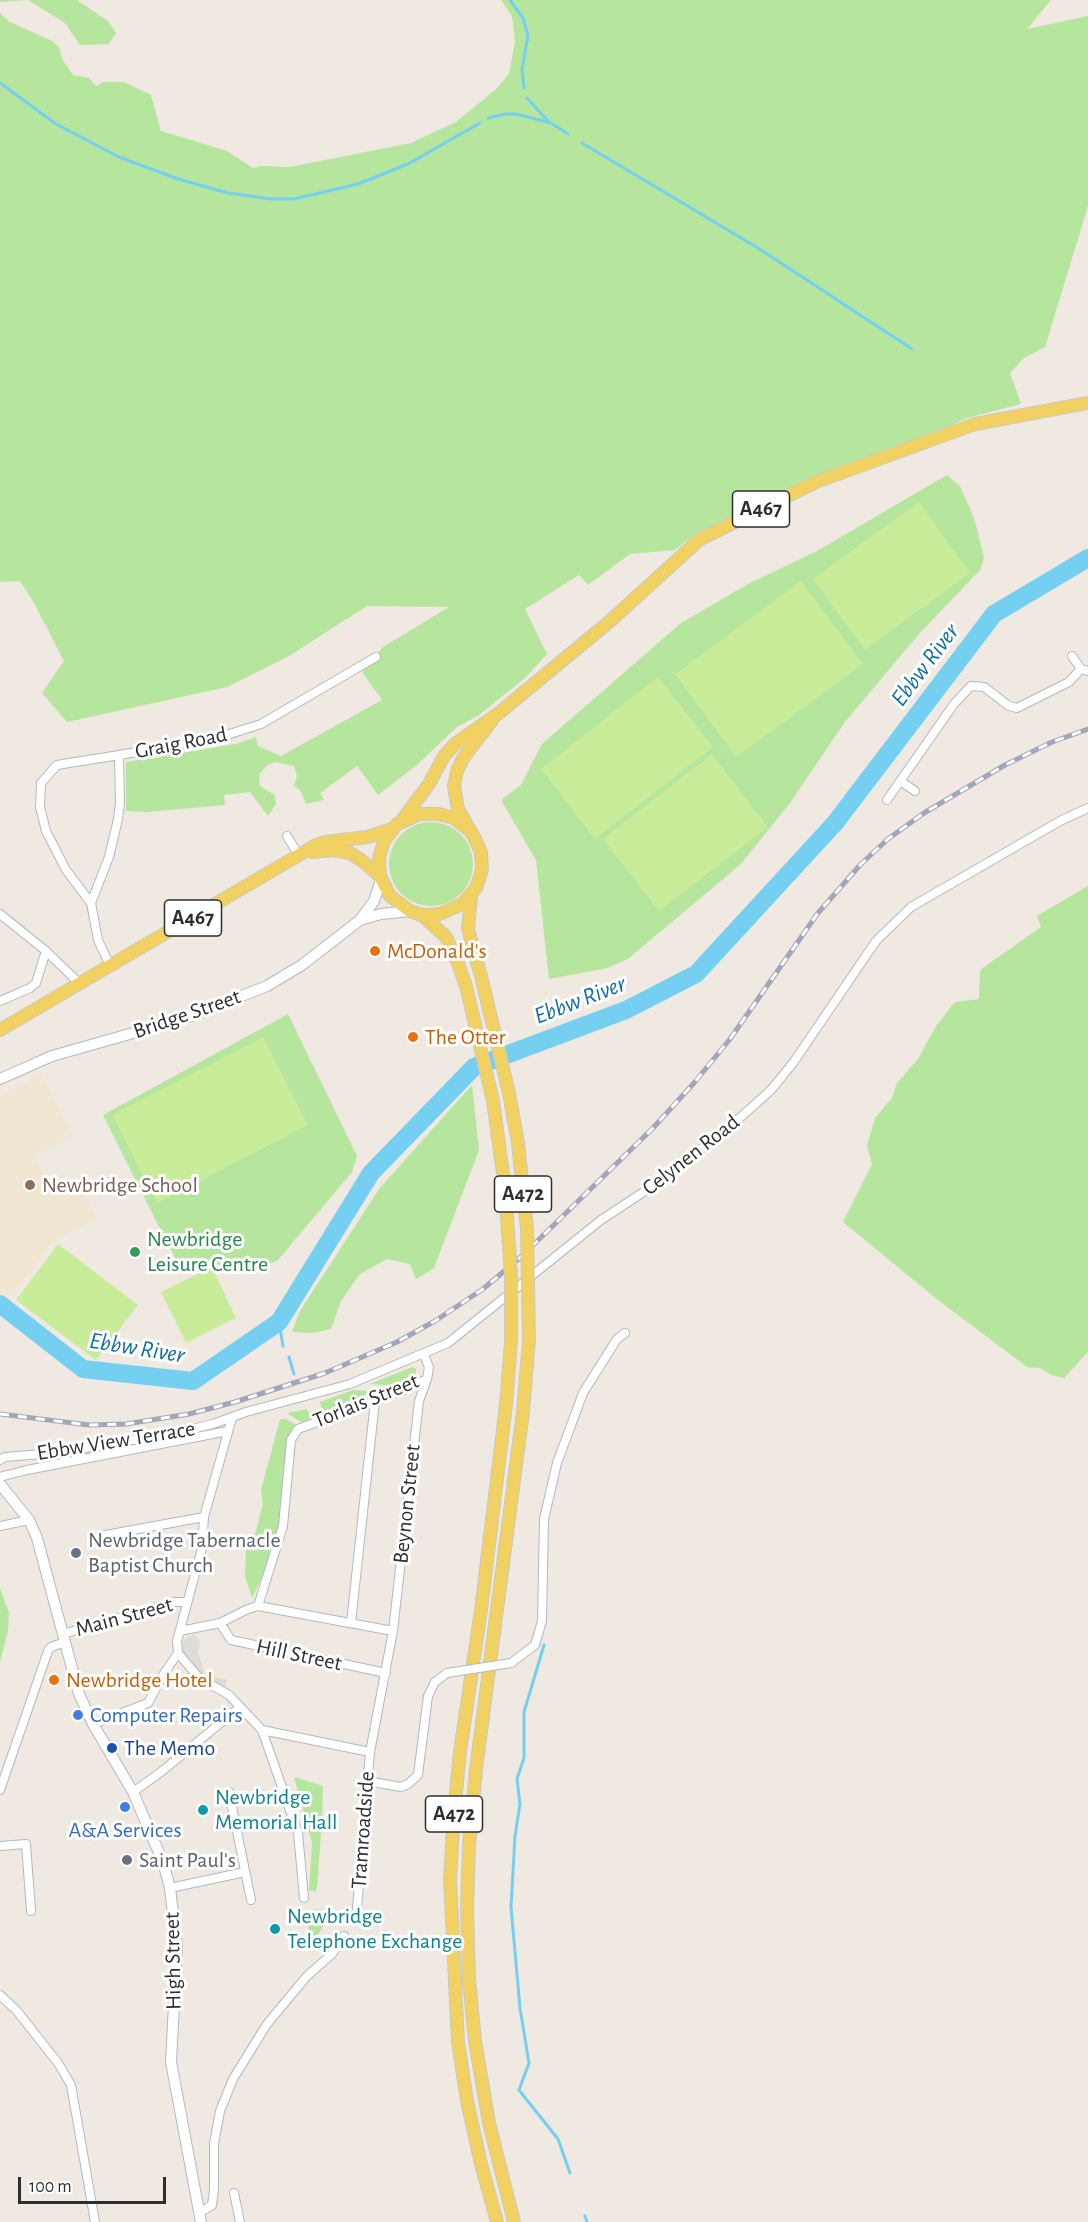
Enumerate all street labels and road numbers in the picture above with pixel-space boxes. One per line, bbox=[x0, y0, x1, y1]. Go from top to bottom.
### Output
road number: A467 bbox=[732, 491, 789, 527]
street label: Graig Road bbox=[133, 721, 229, 765]
road number: A467 bbox=[164, 900, 222, 936]
street label: Bridge Street bbox=[130, 983, 244, 1045]
street label: Celynen Road bbox=[637, 1109, 745, 1201]
road number: A472 bbox=[494, 1176, 552, 1212]
street label: Torlais Street bbox=[309, 1368, 423, 1434]
street label: Ebbw View Terrace bbox=[35, 1415, 197, 1467]
street label: Beynon Street bbox=[388, 1443, 426, 1565]
street label: Main Street bbox=[73, 1591, 175, 1643]
street label: Hill Street bbox=[254, 1633, 344, 1677]
street label: Tramroadside bbox=[346, 1770, 380, 1890]
road number: A472 bbox=[426, 1796, 482, 1832]
street label: High Street bbox=[159, 1912, 187, 2010]

